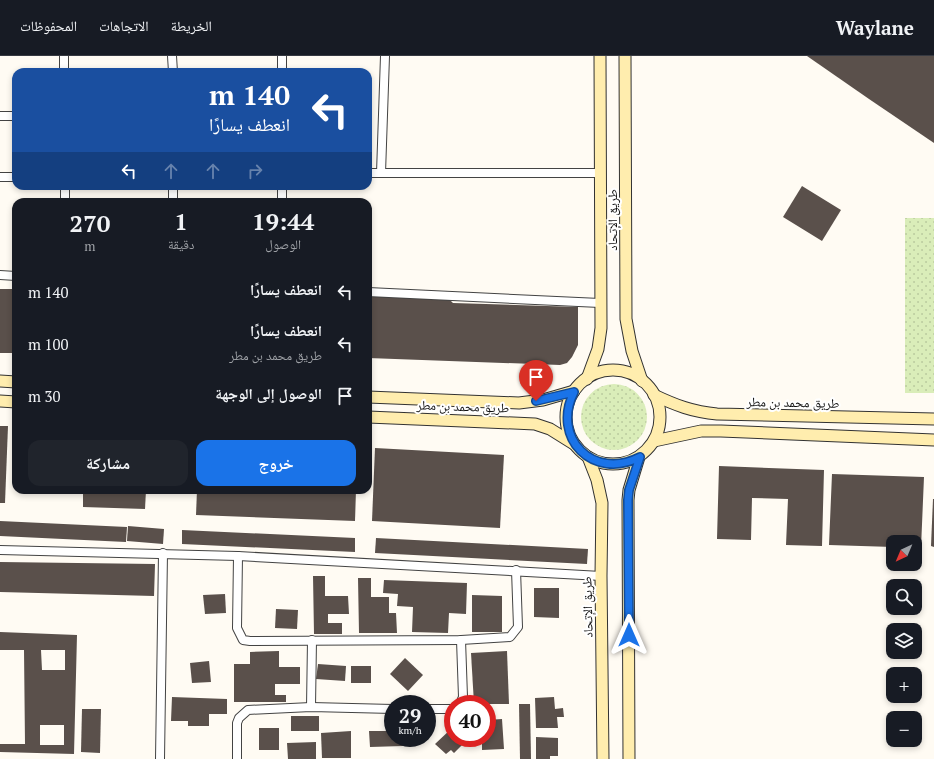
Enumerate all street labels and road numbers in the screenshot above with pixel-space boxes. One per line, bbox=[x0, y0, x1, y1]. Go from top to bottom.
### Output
street label: طريق اﻹتحاد bbox=[603, 189, 621, 251]
street label: طريق محمد بن مطر bbox=[745, 392, 840, 412]
street label: طريق محمد بن مطر bbox=[415, 395, 510, 417]
street label: طريق اﻹتحاد bbox=[577, 576, 597, 638]

